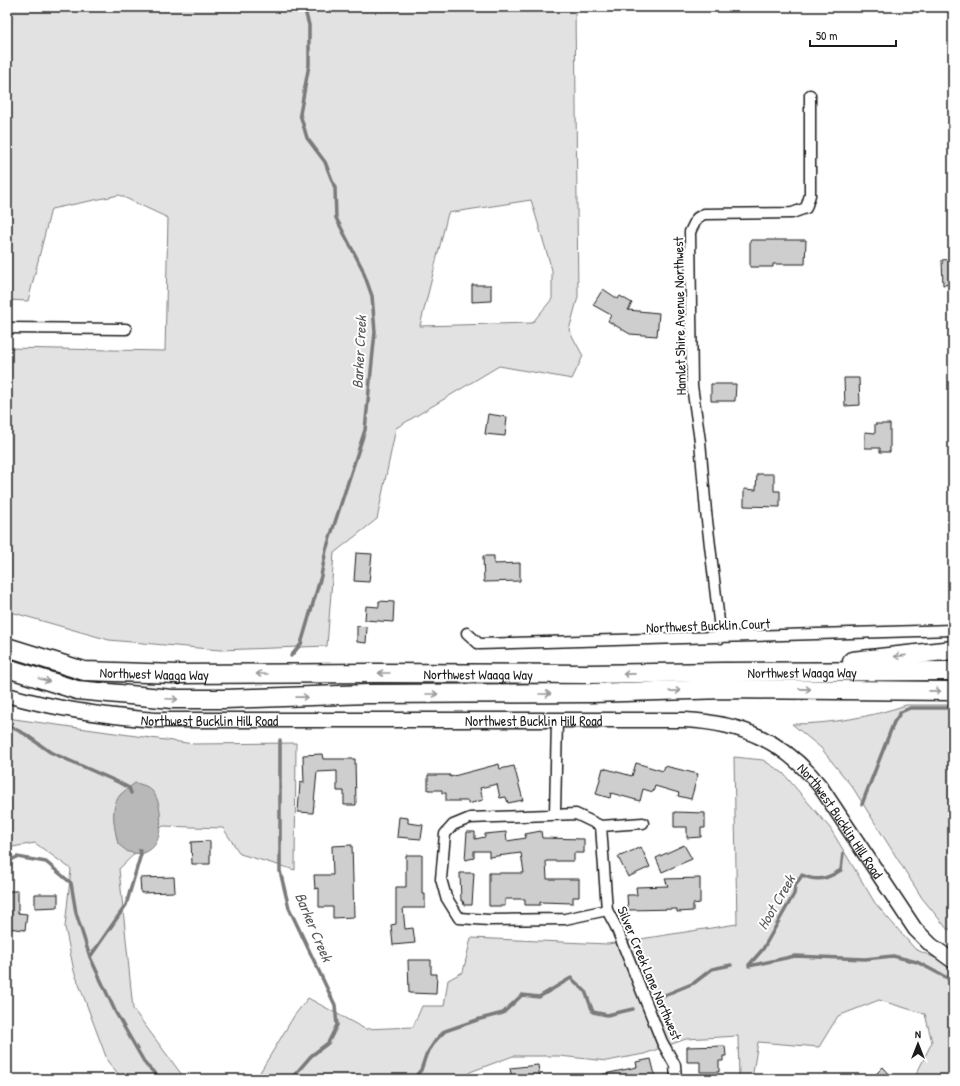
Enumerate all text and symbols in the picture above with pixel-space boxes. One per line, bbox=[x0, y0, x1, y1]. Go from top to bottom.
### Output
scale bar bbox=[810, 22, 896, 48]
text: 50 m bbox=[816, 27, 837, 44]
street label: Hamlet Shire Avenue Northwest bbox=[668, 236, 690, 395]
water label: Barker Creek bbox=[347, 313, 371, 389]
street label: Northwest Bucklin Court bbox=[646, 613, 771, 637]
one-way arrow bbox=[894, 652, 907, 660]
street label: Northwest Waaga Way bbox=[99, 662, 209, 685]
street label: Northwest Waaga Way bbox=[748, 662, 857, 682]
street label: Northwest Waaga Way bbox=[424, 664, 533, 684]
one-way arrow bbox=[378, 669, 391, 677]
one-way arrow bbox=[256, 670, 269, 678]
one-way arrow bbox=[623, 670, 636, 677]
one-way arrow bbox=[38, 677, 51, 684]
one-way arrow bbox=[798, 686, 811, 693]
one-way arrow bbox=[668, 687, 681, 694]
one-way arrow bbox=[928, 687, 941, 695]
one-way arrow bbox=[425, 690, 438, 698]
one-way arrow bbox=[538, 690, 551, 698]
one-way arrow bbox=[295, 693, 308, 700]
one-way arrow bbox=[165, 695, 178, 702]
street label: Northwest Bucklin Hill Road bbox=[140, 709, 279, 730]
street label: Northwest Bucklin Hill Road bbox=[465, 711, 603, 730]
street label: Northwest Bucklin Hill Road bbox=[794, 758, 888, 882]
water label: Hoot Creek bbox=[752, 869, 801, 933]
water label: Barker Creek bbox=[290, 889, 339, 966]
street label: Silver Creek Lane Northwest bbox=[613, 903, 687, 1043]
north arrow bbox=[898, 1024, 938, 1064]
text: N bbox=[915, 1027, 921, 1041]

